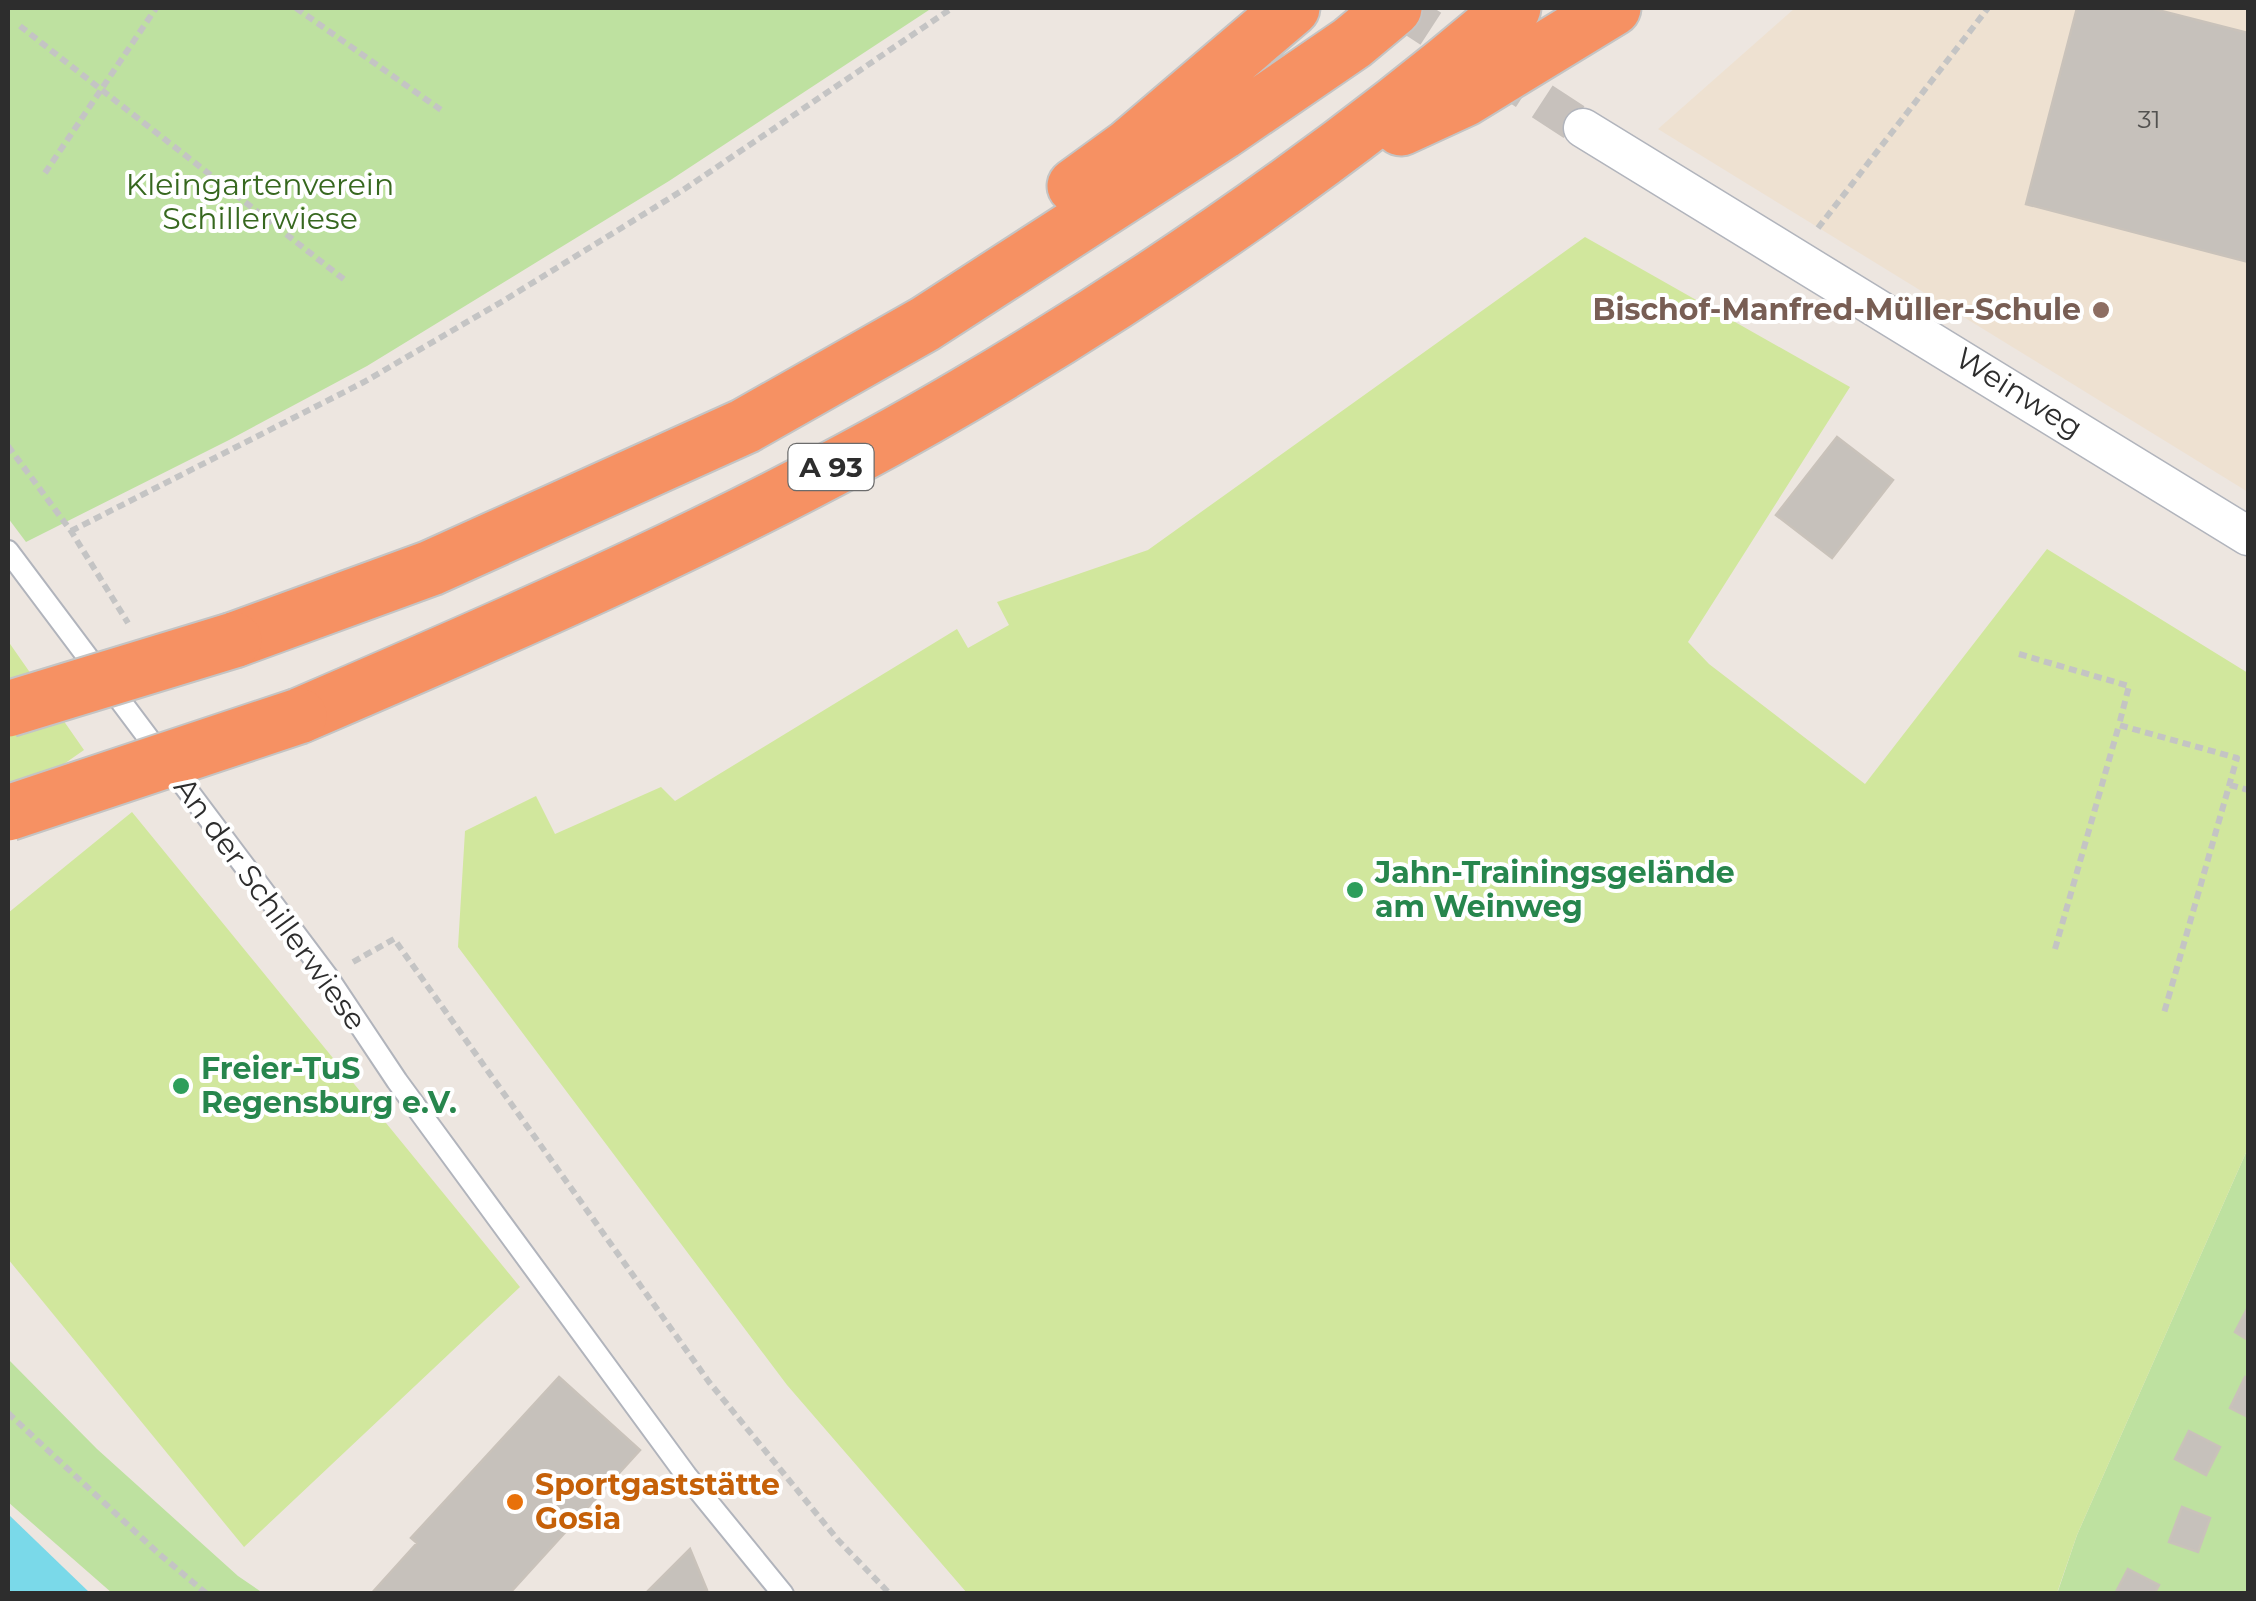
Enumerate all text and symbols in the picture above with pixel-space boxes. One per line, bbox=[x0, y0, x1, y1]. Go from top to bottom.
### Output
house number: 31 bbox=[2137, 104, 2161, 134]
park label: Kleingartenverein Schillerwiese bbox=[126, 166, 394, 237]
place label: Bischof-Manfred-Müller-Schule bbox=[1592, 291, 2081, 328]
marker: Bischof-Manfred-Müller-Schule bbox=[2090, 299, 2112, 321]
street label: Weinweg bbox=[1949, 339, 2089, 446]
road number: A 93 bbox=[788, 444, 874, 490]
street label: An der Schillerwiese bbox=[166, 770, 375, 1037]
place label: Jahn-Trainingsgelände am Weinweg bbox=[1374, 854, 1735, 925]
marker: Jahn-Trainingsgelände am Weinweg bbox=[1344, 879, 1366, 901]
place label: Freier-TuS Regensburg e.V. bbox=[201, 1050, 457, 1121]
marker: Freier-TuS Regensburg e.V. bbox=[170, 1075, 192, 1097]
place label: Sportgaststätte Gosia bbox=[535, 1466, 780, 1537]
marker: Sportgaststätte Gosia bbox=[504, 1491, 526, 1513]

